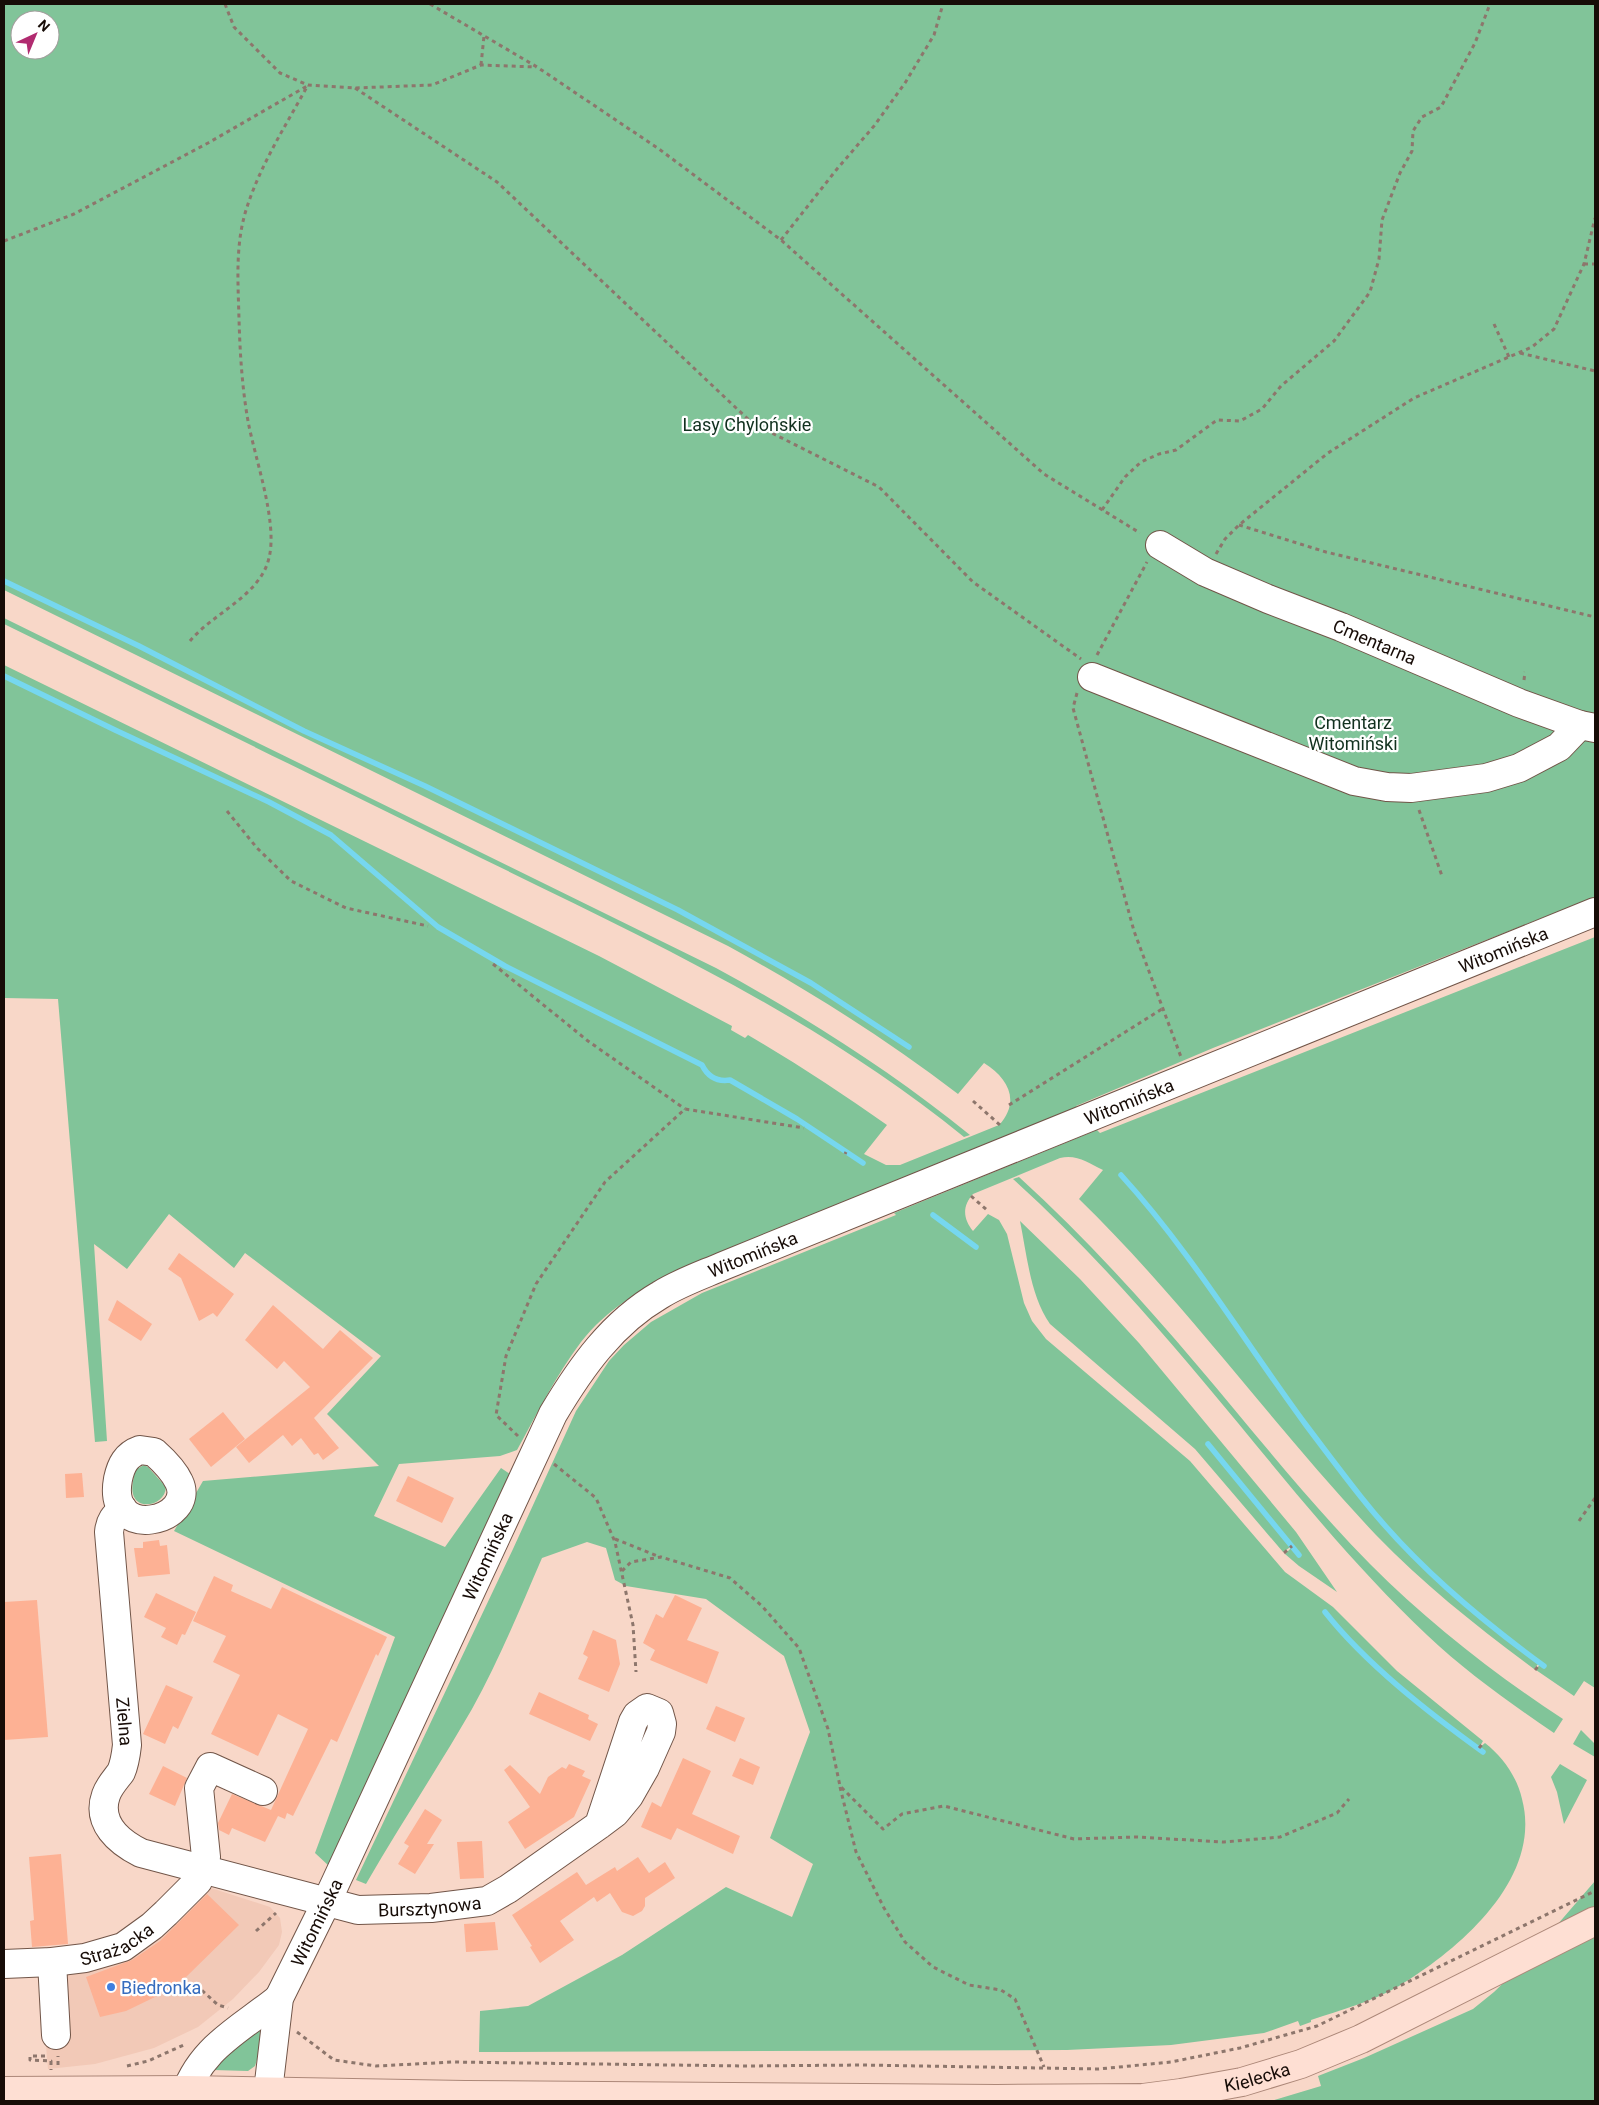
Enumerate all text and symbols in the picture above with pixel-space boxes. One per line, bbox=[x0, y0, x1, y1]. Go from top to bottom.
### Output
north arrow bbox=[10, 10, 60, 60]
text: N bbox=[35, 16, 53, 35]
park label: Lasy Chylońskie bbox=[683, 414, 811, 435]
street label: Cmentarna bbox=[1330, 615, 1420, 668]
park label: Cmentarz Witomiński bbox=[1308, 712, 1398, 754]
street label: Witomińska bbox=[1455, 922, 1551, 977]
street label: Witomińska bbox=[1081, 1074, 1177, 1129]
street label: Witomińska bbox=[705, 1226, 800, 1282]
street label: Witomińska bbox=[458, 1509, 516, 1604]
street label: Zielna bbox=[112, 1696, 138, 1747]
street label: Witomińska bbox=[286, 1875, 346, 1970]
street label: Bursztynowa bbox=[378, 1891, 482, 1920]
street label: Strażacka bbox=[77, 1918, 157, 1969]
place label: Biedronka bbox=[121, 1977, 201, 1998]
marker: Biedronka bbox=[105, 1981, 117, 1993]
street label: Kielecka bbox=[1222, 2058, 1292, 2096]

